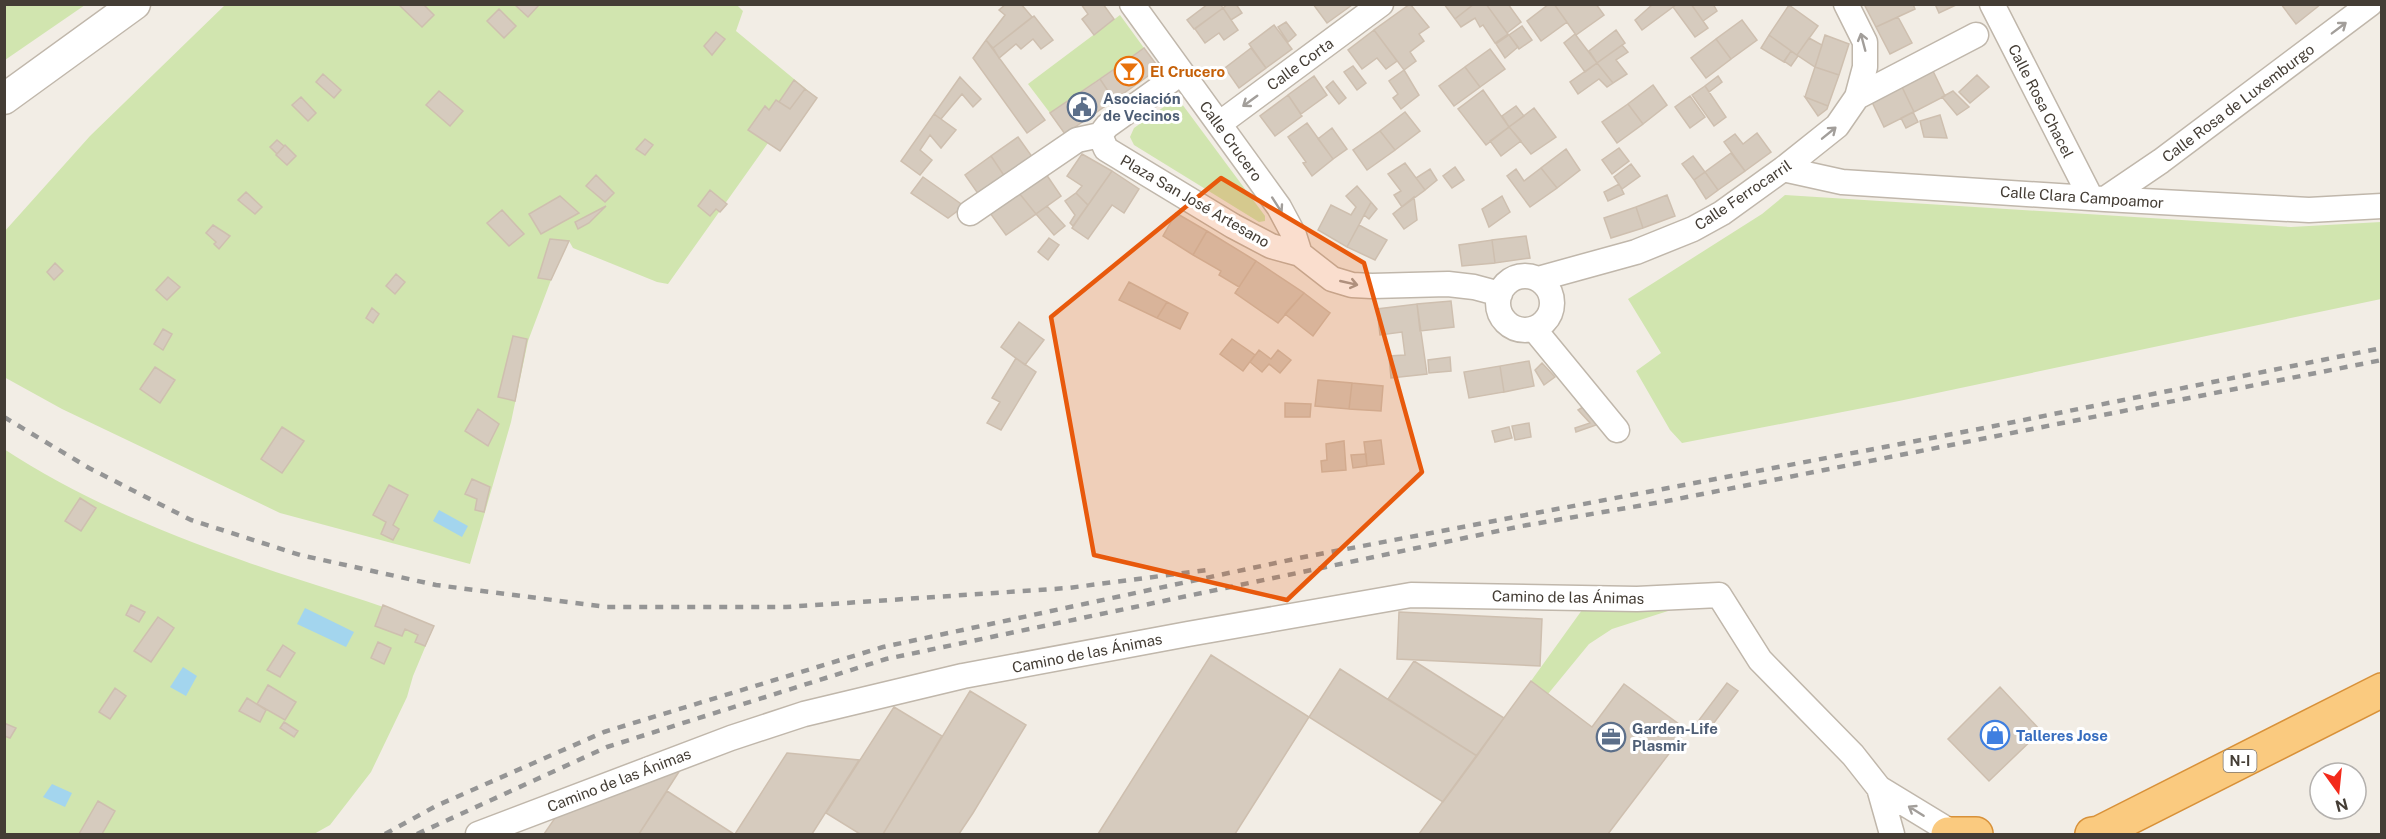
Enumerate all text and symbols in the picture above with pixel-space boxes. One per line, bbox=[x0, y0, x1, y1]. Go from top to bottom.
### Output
one-way arrow bbox=[2331, 21, 2347, 34]
one-way arrow bbox=[1857, 33, 1868, 52]
street label: Calle Corta bbox=[1264, 34, 1336, 94]
street label: Calle Rosa de Luxemburgo bbox=[2159, 40, 2317, 166]
street label: Calle Rosa Chacel bbox=[2005, 41, 2077, 161]
bar icon: El Crucero bbox=[1113, 55, 1145, 87]
place label: El Crucero bbox=[1150, 63, 1226, 80]
place label: Asociación de Vecinos bbox=[1103, 90, 1181, 124]
public building icon: Asociación de Vecinos bbox=[1066, 91, 1098, 123]
one-way arrow bbox=[1242, 95, 1258, 108]
street label: Calle Crucero bbox=[1196, 98, 1266, 184]
one-way arrow bbox=[1821, 127, 1837, 140]
street label: Plaza San José Artesano bbox=[1117, 151, 1273, 251]
street label: Calle Ferrocarril bbox=[1692, 156, 1794, 234]
street label: Calle Clara Campoamor bbox=[2000, 183, 2165, 211]
one-way arrow bbox=[1271, 196, 1283, 213]
one-way arrow bbox=[1339, 278, 1358, 290]
street label: Camino de las Ánimas bbox=[1492, 587, 1644, 607]
street label: Camino de las Ánimas bbox=[1011, 630, 1163, 676]
shop icon: Talleres Jose bbox=[1979, 719, 2011, 751]
place label: Garden-Life Plasmir bbox=[1632, 720, 1718, 754]
office icon: Garden-Life Plasmir bbox=[1595, 721, 1627, 753]
place label: Talleres Jose bbox=[2016, 727, 2108, 744]
street label: Camino de las Ánimas bbox=[545, 745, 693, 815]
road number: N-I bbox=[2224, 750, 2256, 772]
north arrow bbox=[2308, 761, 2368, 821]
text: N bbox=[2333, 794, 2350, 816]
one-way arrow bbox=[1908, 804, 1925, 816]

